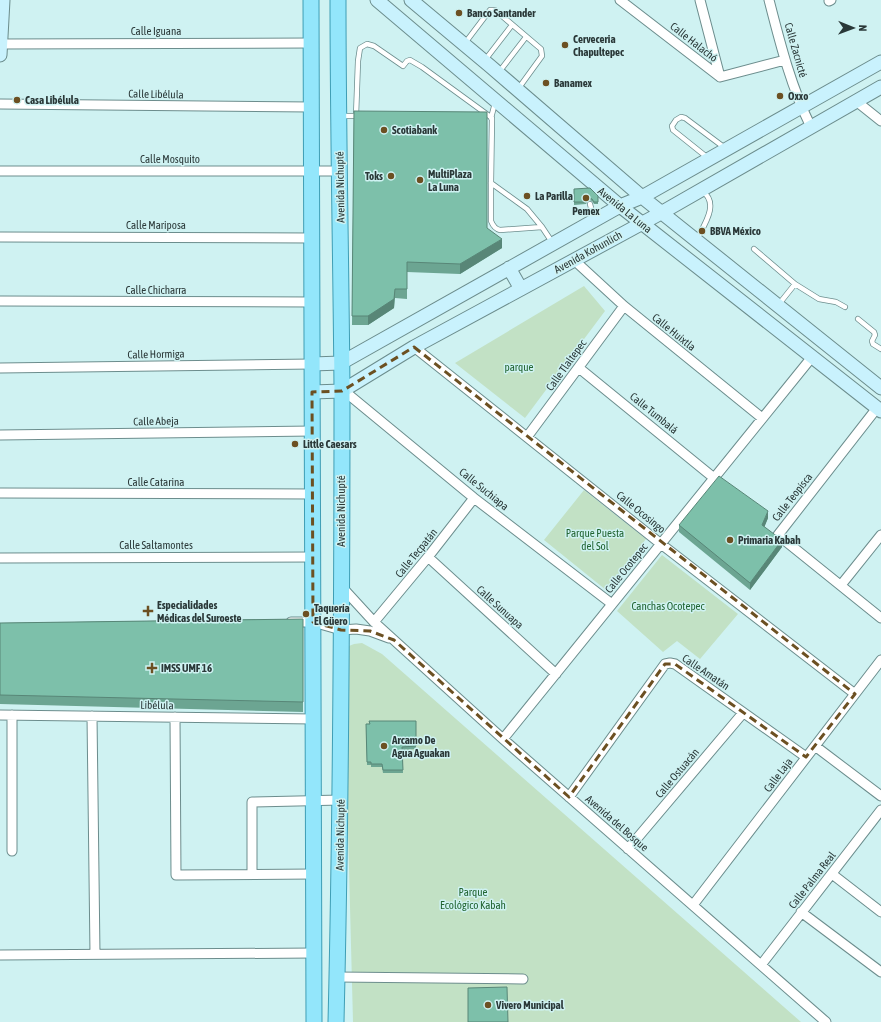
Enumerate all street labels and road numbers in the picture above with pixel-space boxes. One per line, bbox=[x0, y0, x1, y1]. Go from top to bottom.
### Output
street label: Calle Halachó bbox=[668, 20, 720, 64]
street label: Calle Zacnicté bbox=[782, 21, 810, 79]
street label: Calle Iguana bbox=[131, 25, 181, 37]
street label: Calle Libélula bbox=[128, 88, 184, 100]
street label: Avenida Nichupté bbox=[333, 151, 347, 223]
street label: Calle Mosquito bbox=[140, 153, 200, 165]
street label: Avenida La Luna bbox=[596, 185, 654, 235]
street label: Calle Mariposa bbox=[126, 219, 186, 231]
street label: Avenida Kohunlich bbox=[552, 228, 624, 276]
street label: Calle Chicharra bbox=[125, 284, 187, 296]
street label: Calle Huixtla bbox=[650, 311, 698, 353]
street label: Calle Tlaltepec bbox=[543, 336, 589, 393]
street label: Calle Hormiga bbox=[127, 348, 185, 360]
street label: Calle Tumbalá bbox=[628, 390, 680, 436]
street label: Calle Abeja bbox=[133, 415, 179, 427]
street label: Calle Suchiapa bbox=[457, 466, 511, 512]
street label: Calle Teopisca bbox=[770, 471, 814, 523]
street label: Avenida Nichupté bbox=[335, 475, 347, 547]
street label: Calle Catarina bbox=[128, 476, 184, 488]
street label: Calle Ocosingo bbox=[614, 489, 668, 535]
street label: Calle Tecpatán bbox=[393, 526, 439, 580]
street label: Calle Saltamontes bbox=[119, 539, 193, 551]
street label: Calle Ocotepec bbox=[602, 540, 650, 595]
street label: Calle Sunuapa bbox=[474, 583, 526, 631]
street label: Calle Amatán bbox=[680, 652, 732, 692]
street label: Libélula bbox=[140, 699, 174, 711]
street label: Calle Ostuacán bbox=[653, 746, 701, 800]
street label: Calle Laja bbox=[761, 756, 795, 794]
street label: Avenida del Bosque bbox=[583, 793, 651, 853]
street label: Avenida Nichupté bbox=[333, 799, 347, 871]
street label: Calle Palma Real bbox=[786, 849, 838, 911]

